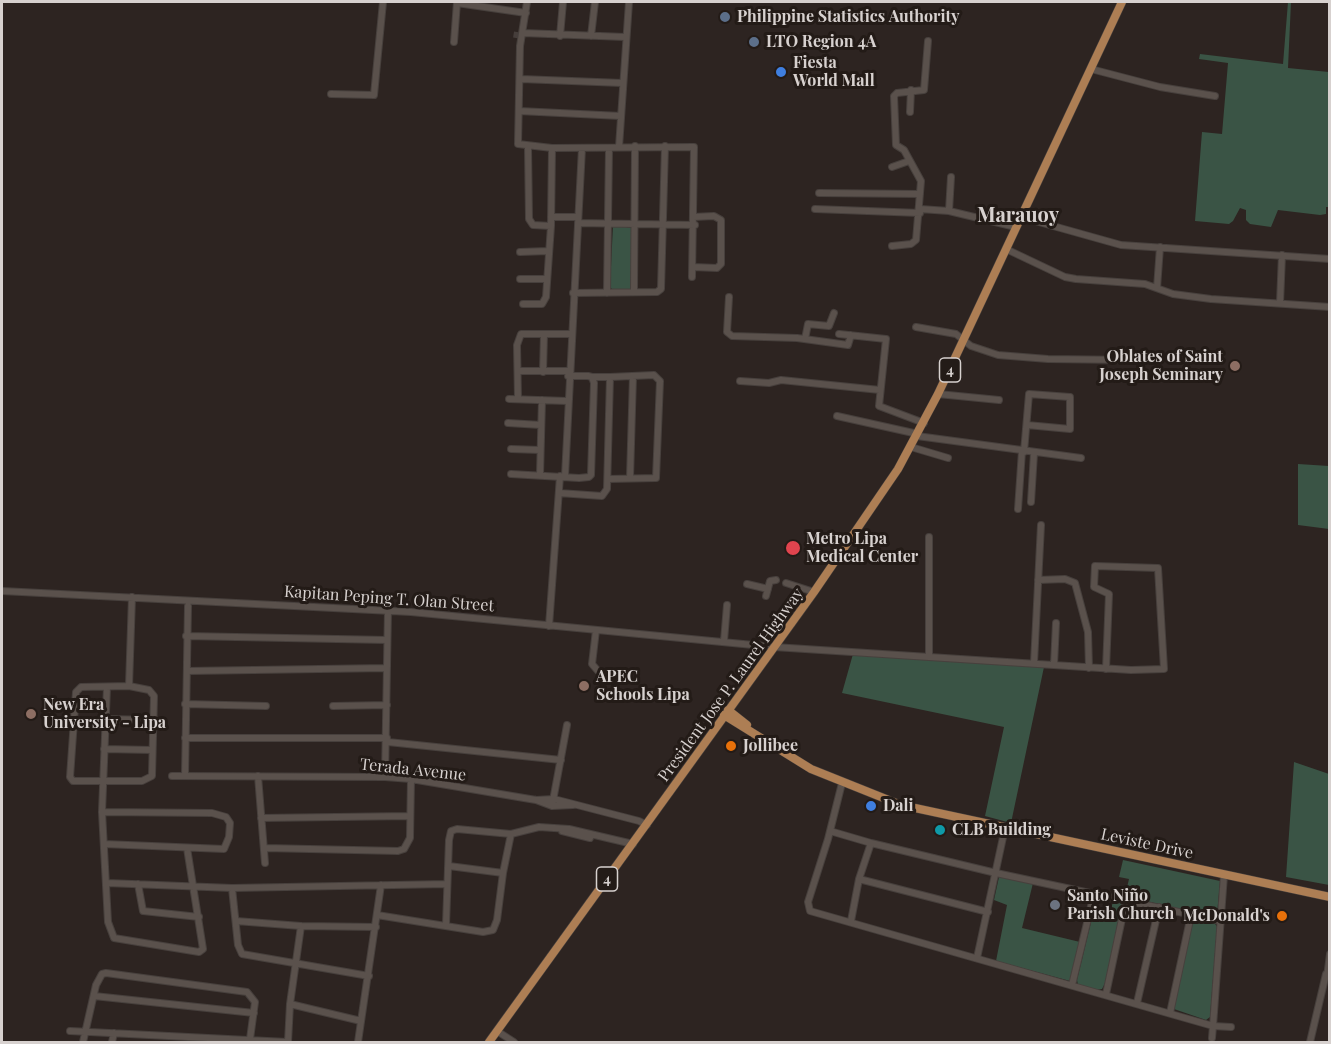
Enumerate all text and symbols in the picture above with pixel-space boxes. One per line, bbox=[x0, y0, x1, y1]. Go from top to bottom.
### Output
place label: Philippine Statistics Authority bbox=[737, 7, 960, 27]
marker: Philippine Statistics Authority bbox=[718, 10, 732, 24]
place label: LTO Region 4A bbox=[766, 32, 877, 52]
marker: LTO Region 4A bbox=[747, 35, 761, 49]
place label: Fiesta World Mall bbox=[793, 53, 875, 91]
marker: Fiesta World Mall bbox=[774, 65, 788, 79]
district label: Marauoy bbox=[977, 204, 1059, 228]
place label: Oblates of Saint Joseph Seminary bbox=[1099, 347, 1223, 385]
road number: 4 bbox=[940, 358, 960, 382]
marker: Oblates of Saint Joseph Seminary bbox=[1228, 359, 1242, 373]
place label: Metro Lipa Medical Center bbox=[806, 529, 918, 567]
marker: Metro Lipa Medical Center bbox=[784, 539, 802, 557]
street label: Kapitan Peping T. Olan Street bbox=[283, 582, 495, 616]
street label: President Jose P. Laurel Highway bbox=[654, 584, 808, 786]
place label: APEC Schools Lipa bbox=[596, 667, 690, 705]
marker: APEC Schools Lipa bbox=[577, 679, 591, 693]
place label: New Era University - Lipa bbox=[43, 695, 166, 733]
marker: New Era University - Lipa bbox=[24, 707, 38, 721]
place label: Jollibee bbox=[743, 736, 798, 756]
marker: Jollibee bbox=[724, 739, 738, 753]
street label: Terada Avenue bbox=[359, 755, 467, 785]
place label: Dali bbox=[883, 796, 914, 816]
marker: Dali bbox=[864, 799, 878, 813]
place label: CLB Building bbox=[952, 820, 1051, 840]
marker: CLB Building bbox=[933, 823, 947, 837]
street label: Leviste Drive bbox=[1099, 825, 1195, 863]
road number: 4 bbox=[596, 867, 618, 891]
place label: Santo Niño Parish Church bbox=[1067, 886, 1174, 924]
marker: Santo Niño Parish Church bbox=[1048, 898, 1062, 912]
place label: McDonald's bbox=[1183, 906, 1270, 926]
marker: McDonald's bbox=[1275, 909, 1289, 923]

